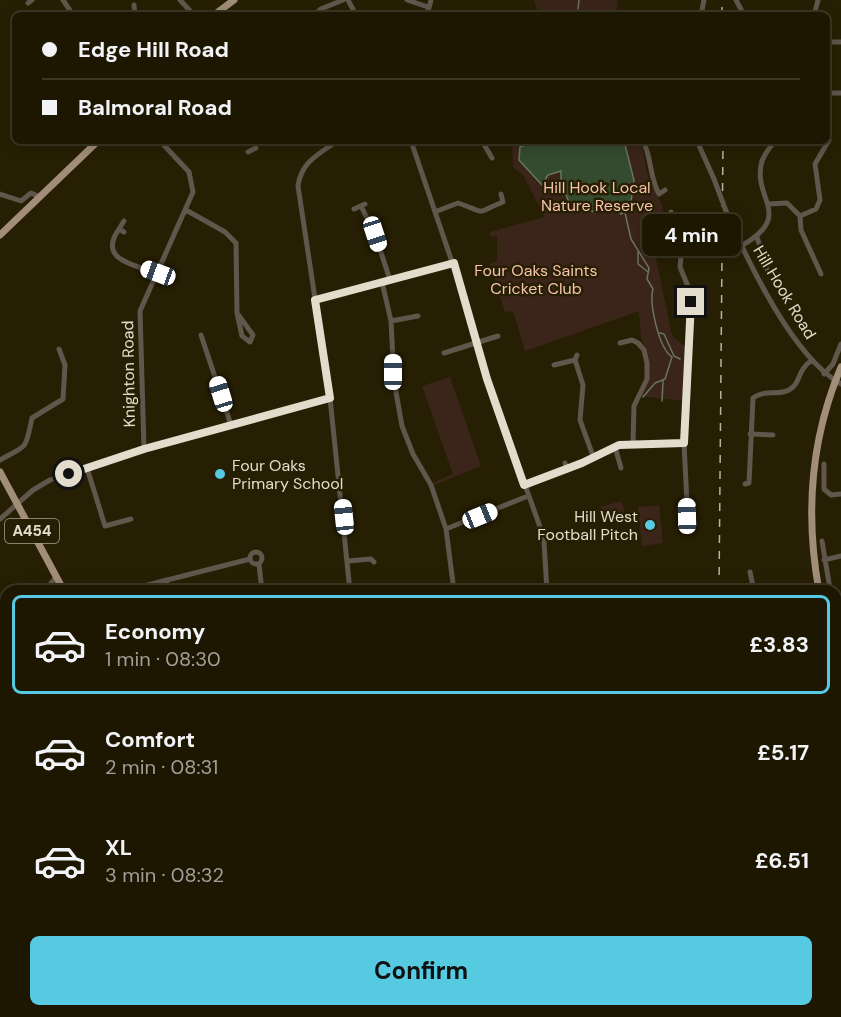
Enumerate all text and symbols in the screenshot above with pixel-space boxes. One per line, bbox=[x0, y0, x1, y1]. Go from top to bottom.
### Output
text: Edge Hill Road bbox=[78, 35, 229, 64]
text: Balmoral Road bbox=[78, 93, 232, 122]
park label: Hill Hook Local Nature Reserve bbox=[541, 177, 653, 216]
car bbox=[361, 214, 389, 254]
callout: 4 min bbox=[642, 215, 740, 257]
text: 4 min bbox=[664, 222, 719, 248]
street label: Hill Hook Road bbox=[748, 242, 821, 343]
car bbox=[138, 258, 178, 288]
park label: Four Oaks Saints Cricket Club bbox=[474, 260, 598, 299]
route end bbox=[677, 288, 704, 315]
street label: Knighton Road bbox=[117, 320, 140, 428]
car bbox=[384, 354, 402, 390]
car bbox=[207, 374, 235, 414]
place label: Four Oaks Primary School bbox=[232, 455, 343, 494]
route start bbox=[55, 460, 82, 487]
marker: Four Oaks Primary School bbox=[213, 467, 227, 481]
car bbox=[333, 498, 355, 536]
car bbox=[678, 498, 696, 534]
car bbox=[460, 501, 500, 531]
place label: Hill West Football Pitch bbox=[537, 506, 638, 545]
marker: Hill West Football Pitch bbox=[643, 518, 657, 532]
road number: A454 bbox=[5, 519, 59, 543]
text: Economy bbox=[105, 617, 205, 646]
icon: car bbox=[33, 618, 87, 672]
text: £3.83 bbox=[749, 630, 809, 659]
text: 1 min · 08:30 bbox=[105, 646, 221, 672]
text: Comfort bbox=[105, 725, 195, 754]
icon: car bbox=[33, 726, 87, 780]
text: £5.17 bbox=[757, 738, 809, 767]
text: 2 min · 08:31 bbox=[105, 754, 218, 780]
text: XL bbox=[105, 833, 132, 862]
icon: car bbox=[33, 834, 87, 888]
text: £6.51 bbox=[755, 846, 809, 875]
text: 3 min · 08:32 bbox=[105, 862, 224, 888]
button: Confirm bbox=[30, 936, 812, 1005]

